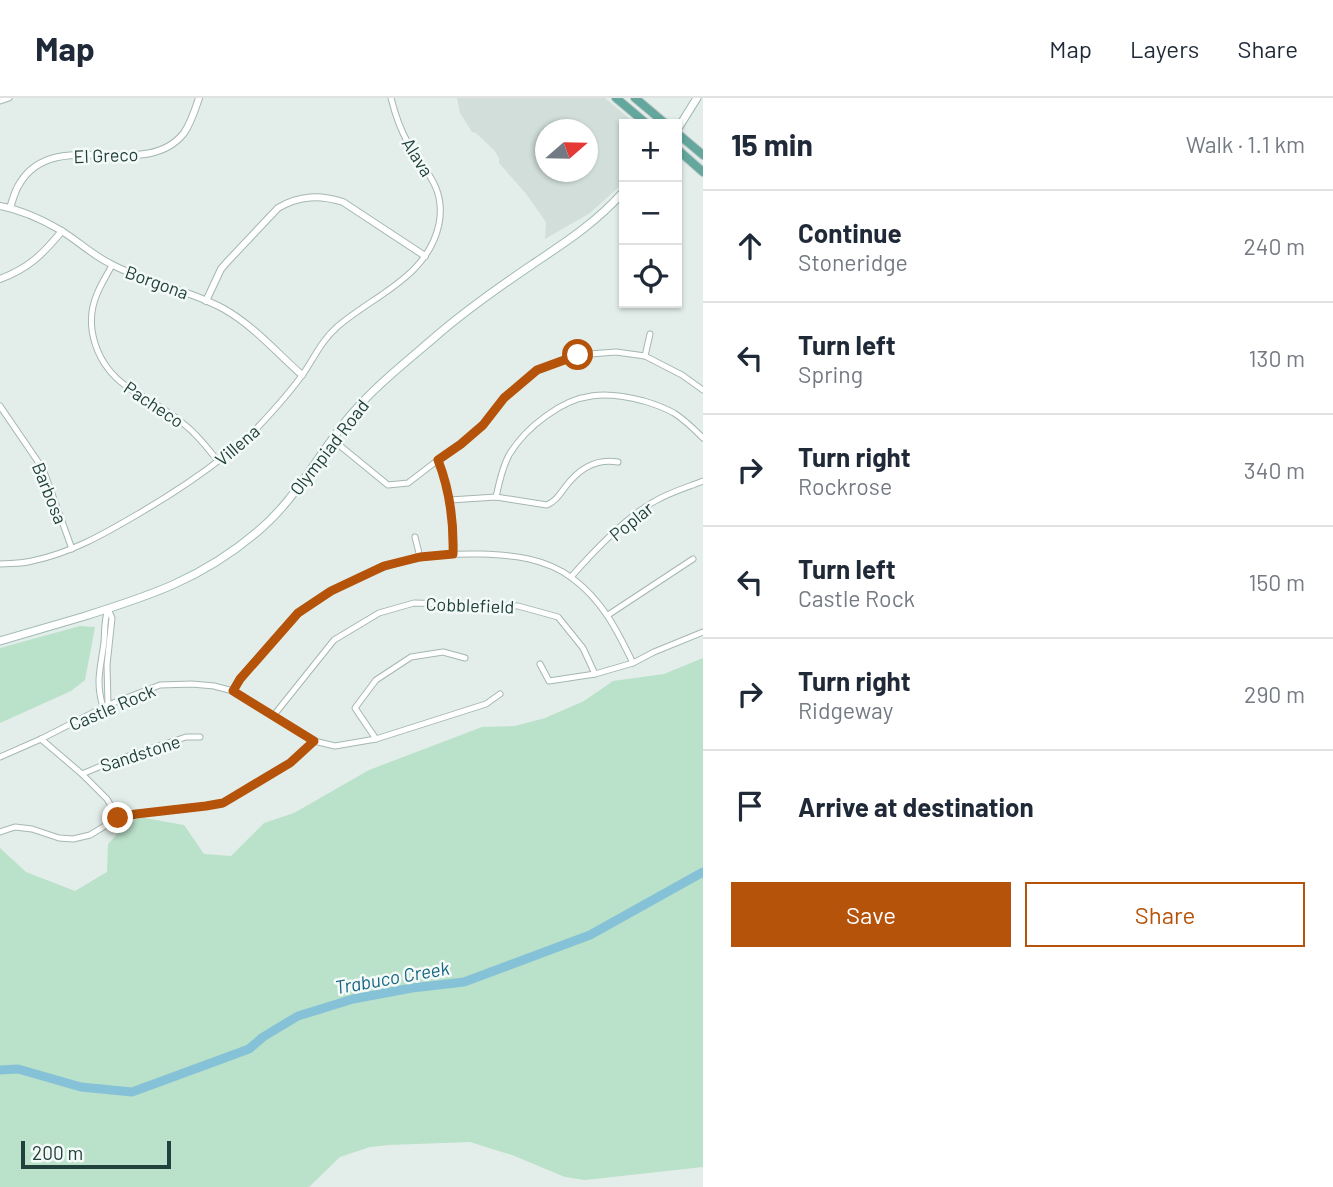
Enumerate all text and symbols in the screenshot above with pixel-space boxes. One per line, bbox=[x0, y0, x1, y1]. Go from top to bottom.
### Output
text: Map bbox=[35, 28, 95, 68]
text: Map bbox=[1049, 34, 1092, 63]
text: Layers bbox=[1130, 34, 1199, 63]
text: Share bbox=[1237, 34, 1298, 63]
north arrow bbox=[535, 119, 598, 182]
map controls bbox=[619, 119, 682, 308]
button: + bbox=[619, 119, 682, 182]
text: 15 min bbox=[731, 126, 813, 162]
text: Walk · 1.1 km bbox=[1186, 130, 1305, 158]
street label: Alava bbox=[398, 133, 438, 181]
street label: El Greco bbox=[73, 143, 139, 167]
button: − bbox=[619, 182, 682, 245]
text: Continue bbox=[798, 217, 902, 248]
icon: ahead bbox=[731, 227, 769, 265]
text: 240 m bbox=[1243, 232, 1305, 260]
button: locate bbox=[619, 245, 682, 308]
text: Stoneridge bbox=[798, 248, 908, 276]
street label: Borgona bbox=[122, 260, 192, 304]
text: Turn left bbox=[798, 329, 896, 360]
route start bbox=[562, 339, 593, 370]
icon: left bbox=[731, 339, 769, 377]
text: 130 m bbox=[1248, 344, 1305, 372]
text: Spring bbox=[798, 360, 863, 388]
street label: Pacheco bbox=[120, 376, 188, 432]
street label: Olympiad Road bbox=[285, 395, 373, 499]
street label: Villena bbox=[210, 420, 264, 470]
text: Turn right bbox=[798, 441, 911, 472]
icon: right bbox=[731, 451, 769, 489]
text: 340 m bbox=[1244, 456, 1305, 484]
street label: Barbosa bbox=[28, 459, 72, 527]
text: Rockrose bbox=[798, 472, 892, 500]
street label: Poplar bbox=[605, 496, 658, 545]
text: Turn left bbox=[798, 553, 896, 584]
icon: left bbox=[731, 563, 769, 601]
text: 150 m bbox=[1249, 568, 1305, 596]
text: Castle Rock bbox=[798, 584, 915, 612]
street label: Cobblefield bbox=[425, 592, 515, 618]
text: Turn right bbox=[798, 665, 911, 696]
icon: right bbox=[731, 675, 769, 713]
street label: Castle Rock bbox=[66, 679, 158, 735]
text: 290 m bbox=[1244, 680, 1305, 708]
text: Ridgeway bbox=[798, 696, 893, 724]
street label: Sandstone bbox=[97, 730, 183, 776]
icon: arrive bbox=[731, 787, 769, 825]
text: Arrive at destination bbox=[798, 791, 1034, 822]
route end bbox=[102, 802, 133, 833]
button: Save bbox=[731, 882, 1011, 947]
button: Share bbox=[1025, 882, 1305, 947]
water label: Trabuco Creek bbox=[333, 955, 452, 998]
scale bar bbox=[21, 1138, 172, 1170]
text: 200 m bbox=[32, 1141, 83, 1164]

